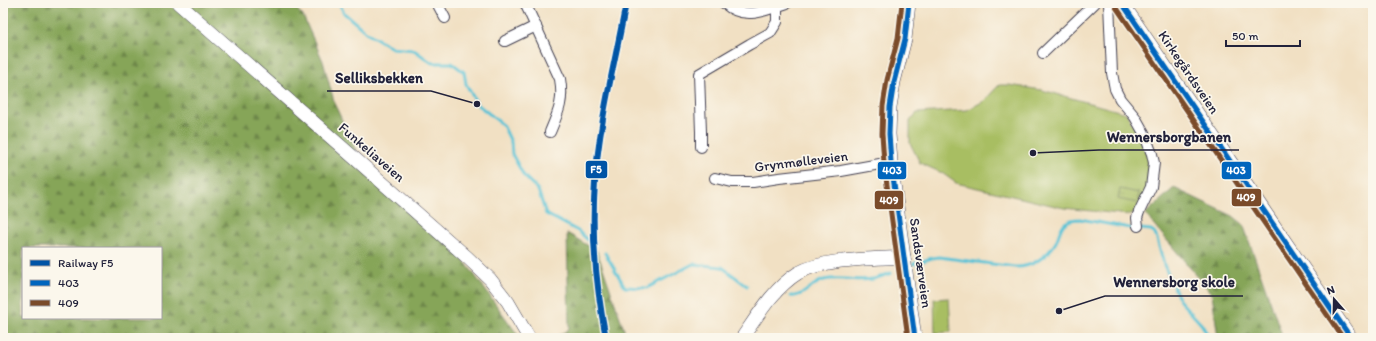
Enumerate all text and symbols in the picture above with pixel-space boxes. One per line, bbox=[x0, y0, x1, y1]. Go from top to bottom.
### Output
scale bar bbox=[1226, 22, 1300, 48]
street label: Kirkegårdsveien bbox=[1155, 27, 1223, 118]
text: 50 m bbox=[1232, 29, 1258, 43]
callout: Selliksbekken bbox=[327, 64, 431, 91]
text: Selliksbekken bbox=[335, 69, 424, 87]
street label: Funkeliaveien bbox=[335, 119, 409, 186]
callout: Wennersborgbanen bbox=[1099, 123, 1239, 150]
text: Wennersborgbanen bbox=[1107, 128, 1232, 147]
street label: Grynmølleveien bbox=[753, 147, 849, 176]
line badge: F5 bbox=[585, 160, 608, 179]
line badge: 403 bbox=[877, 161, 907, 180]
line badge: 403 bbox=[1221, 161, 1252, 180]
text: F5 bbox=[590, 163, 602, 176]
text: 403 bbox=[882, 164, 902, 177]
text: 403 bbox=[1226, 164, 1246, 177]
line badge: 409 bbox=[1231, 188, 1262, 207]
line badge: 409 bbox=[874, 190, 904, 210]
text: 409 bbox=[1236, 191, 1256, 204]
text: 409 bbox=[879, 194, 899, 207]
street label: Sandsværveien bbox=[906, 217, 935, 309]
legend bbox=[22, 247, 162, 319]
text: Railway F5 bbox=[58, 256, 113, 270]
callout: Wennersborg skole bbox=[1105, 269, 1243, 296]
text: Wennersborg skole bbox=[1113, 273, 1235, 292]
text: 403 bbox=[58, 276, 80, 290]
north arrow bbox=[1314, 279, 1354, 319]
text: N bbox=[1325, 283, 1336, 297]
text: 409 bbox=[58, 296, 79, 310]

